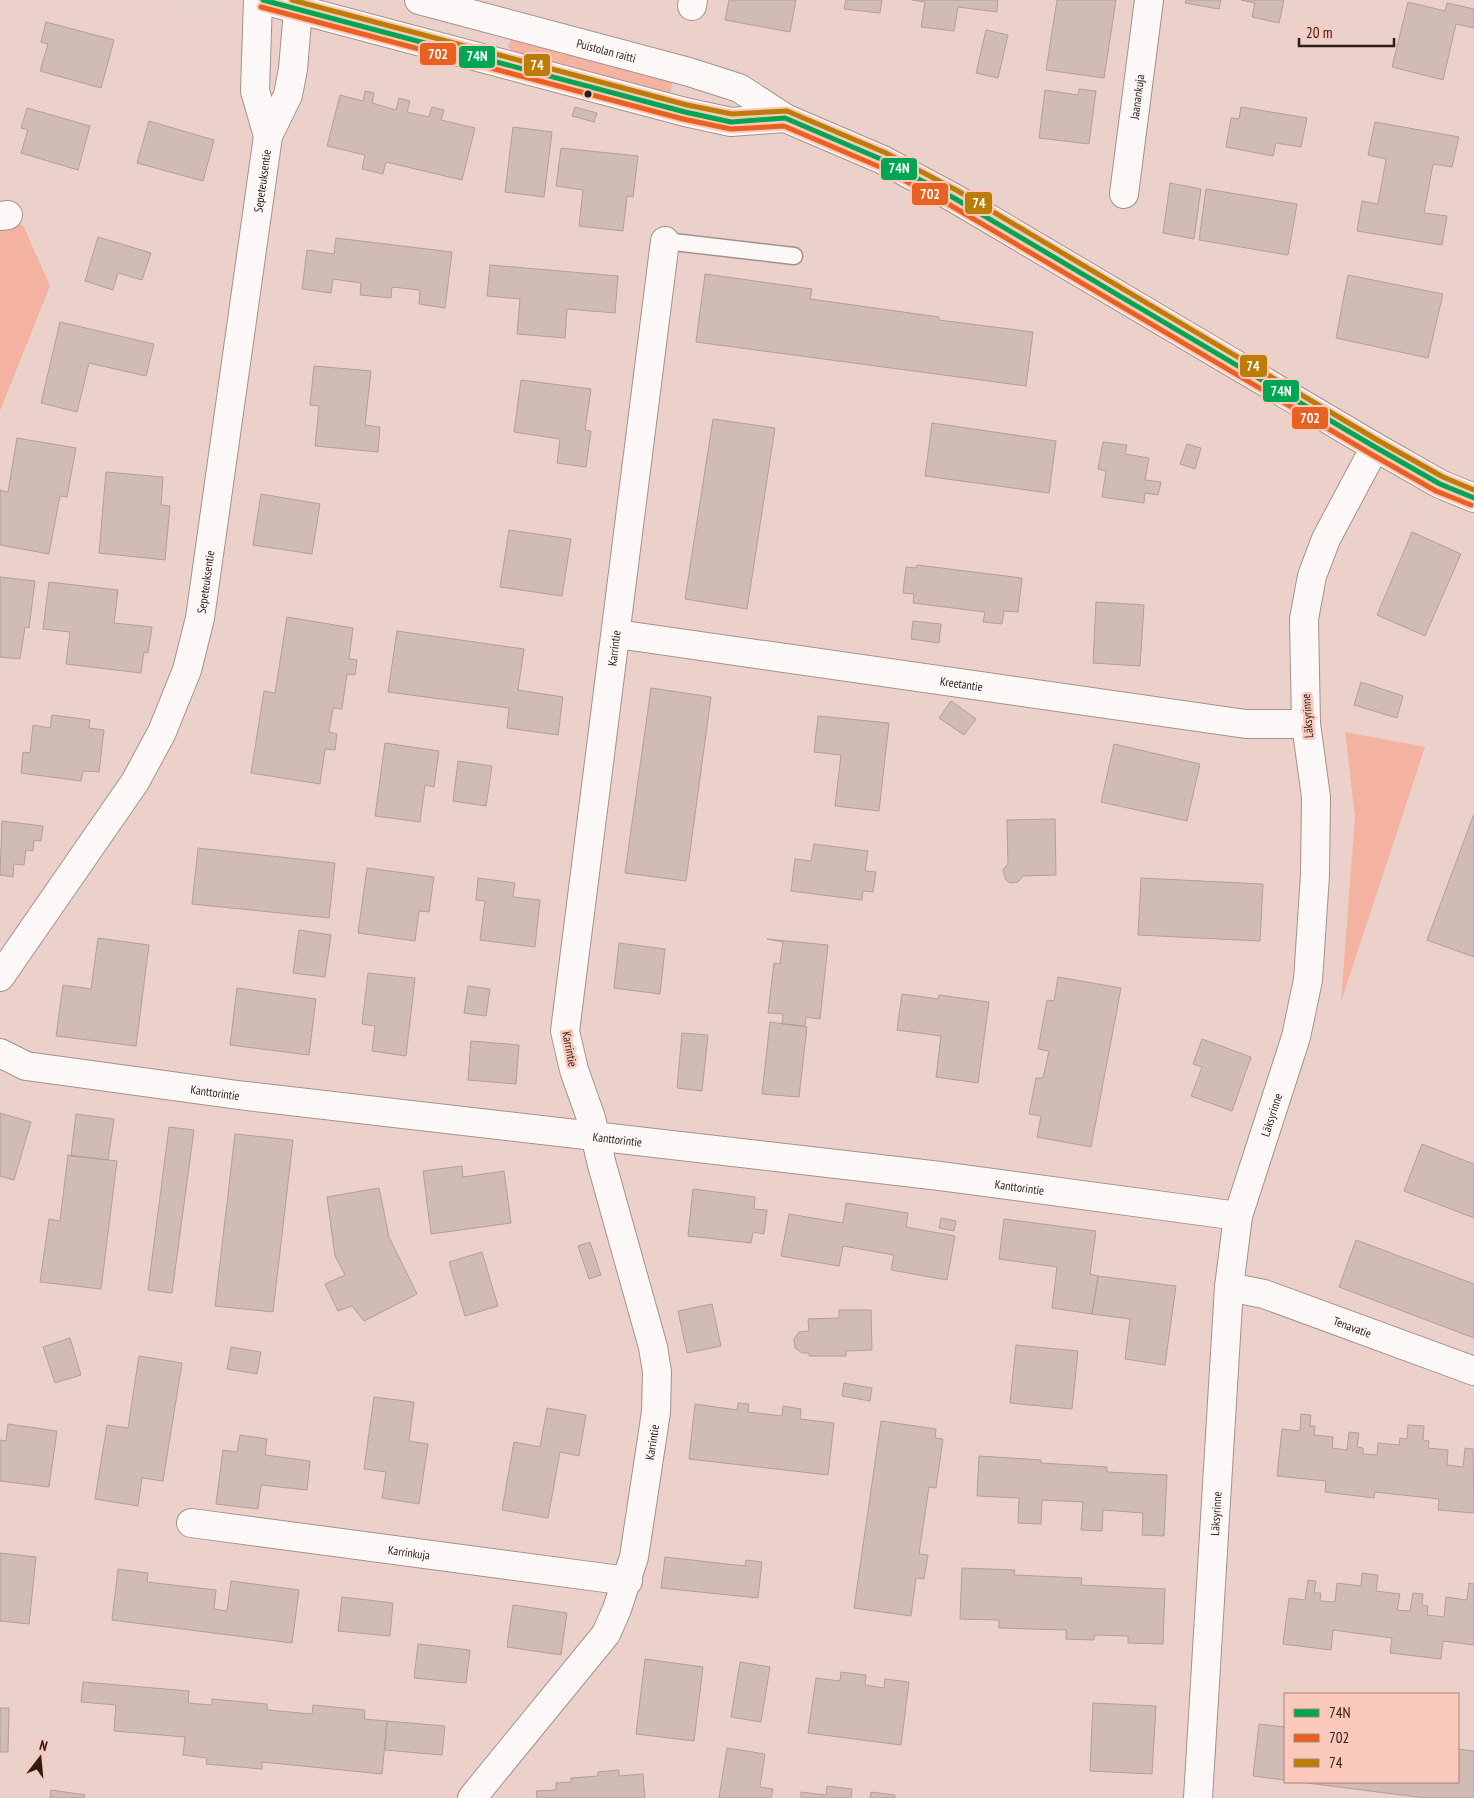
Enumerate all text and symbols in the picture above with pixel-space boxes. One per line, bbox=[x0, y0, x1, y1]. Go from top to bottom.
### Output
scale bar bbox=[1299, 15, 1394, 47]
text: 20 m bbox=[1306, 23, 1332, 42]
street label: Puistolan raitti bbox=[575, 35, 638, 65]
line badge: 702 bbox=[419, 42, 457, 66]
text: 702 bbox=[428, 45, 448, 63]
line badge: 74N bbox=[458, 45, 496, 69]
text: 74N bbox=[467, 47, 487, 65]
line badge: 74 bbox=[523, 53, 551, 77]
text: 74 bbox=[530, 56, 544, 74]
street label: Jaanankuja bbox=[1126, 73, 1147, 121]
unlabelled marker bbox=[583, 89, 593, 99]
street label: Sepeteuksentie bbox=[250, 148, 274, 213]
line badge: 74N bbox=[880, 157, 918, 181]
text: 74N bbox=[889, 159, 909, 177]
line badge: 702 bbox=[911, 182, 949, 206]
text: 702 bbox=[920, 185, 940, 203]
line badge: 74 bbox=[964, 191, 993, 215]
text: 74 bbox=[972, 194, 986, 212]
line badge: 74 bbox=[1239, 354, 1268, 378]
text: 74 bbox=[1246, 357, 1260, 375]
line badge: 74N bbox=[1262, 379, 1300, 403]
text: 74N bbox=[1271, 382, 1291, 400]
line badge: 702 bbox=[1291, 406, 1329, 430]
text: 702 bbox=[1300, 409, 1320, 427]
street label: Sepeteuksentie bbox=[193, 549, 217, 614]
street label: Karrintie bbox=[604, 629, 623, 667]
street label: Kreetantie bbox=[939, 673, 984, 694]
street label: Läksyrinne bbox=[1298, 693, 1316, 739]
street label: Karrintie bbox=[559, 1030, 581, 1068]
street label: Kanttorintie bbox=[190, 1081, 241, 1103]
street label: Läksyrinne bbox=[1257, 1091, 1285, 1138]
street label: Kanttorintie bbox=[592, 1128, 643, 1149]
street label: Kanttorintie bbox=[994, 1176, 1045, 1197]
street label: Tenavatie bbox=[1331, 1313, 1374, 1340]
street label: Karrintie bbox=[641, 1423, 662, 1461]
street label: Läksyrinne bbox=[1206, 1491, 1224, 1536]
street label: Karrinkuja bbox=[387, 1542, 431, 1562]
legend bbox=[1284, 1693, 1459, 1783]
text: 74N bbox=[1329, 1703, 1351, 1722]
text: 702 bbox=[1329, 1728, 1349, 1747]
north arrow bbox=[15, 1733, 65, 1783]
text: N bbox=[37, 1736, 50, 1755]
text: 74 bbox=[1329, 1753, 1343, 1772]

